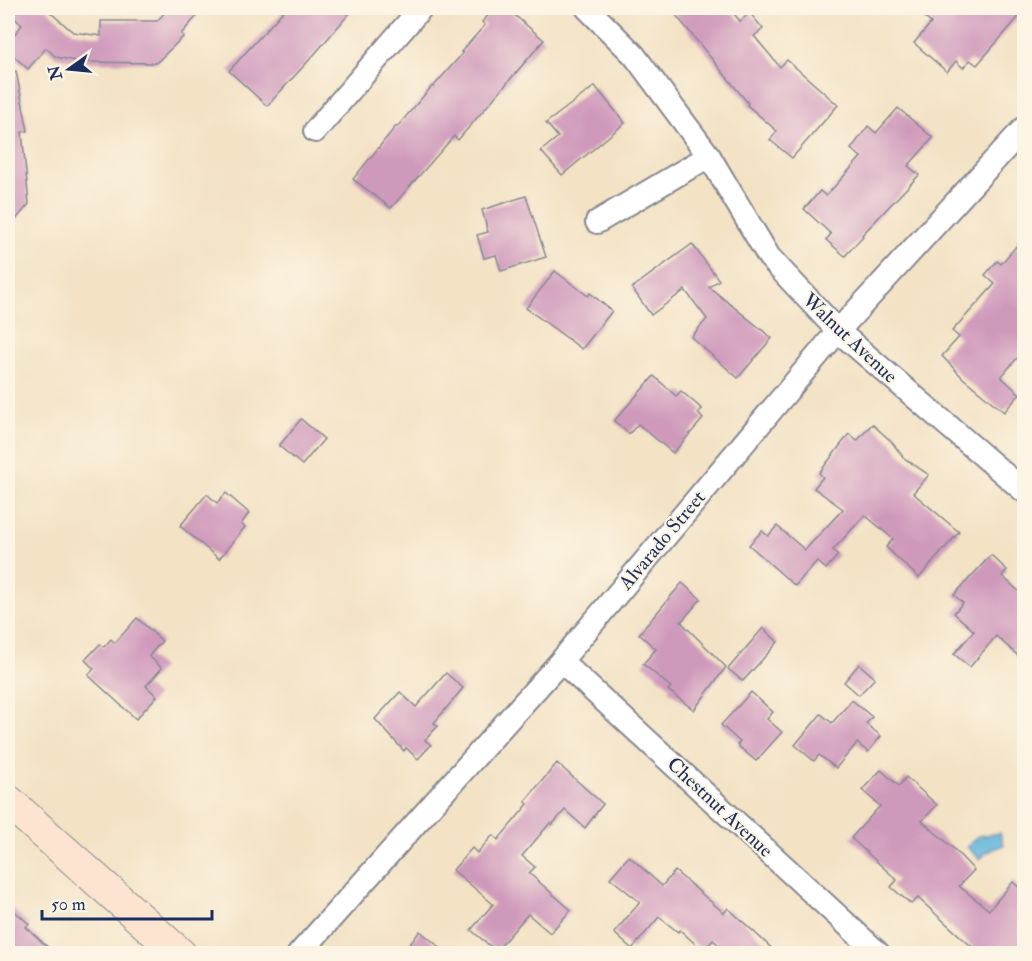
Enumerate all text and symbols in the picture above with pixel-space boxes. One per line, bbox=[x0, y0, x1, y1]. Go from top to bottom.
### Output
north arrow bbox=[39, 39, 99, 99]
text: N bbox=[44, 62, 67, 83]
street label: Walnut Avenue bbox=[796, 287, 903, 388]
street label: Alvarado Street bbox=[613, 485, 711, 596]
street label: Chestnut Avenue bbox=[662, 752, 778, 862]
scale bar bbox=[42, 883, 212, 921]
text: 50 m bbox=[51, 893, 86, 916]

